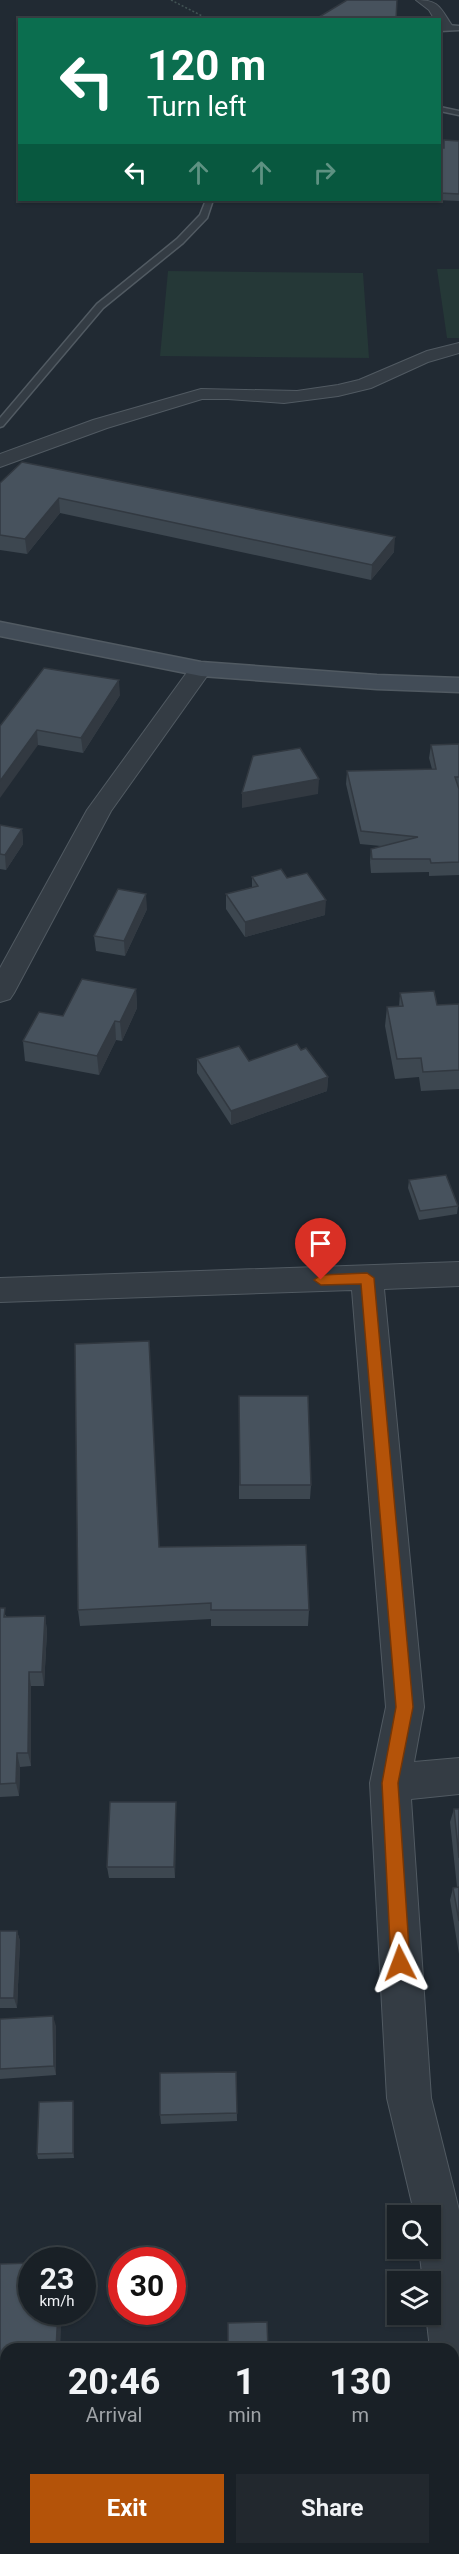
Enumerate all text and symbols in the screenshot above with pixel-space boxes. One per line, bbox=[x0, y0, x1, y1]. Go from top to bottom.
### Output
text: 120 m bbox=[147, 41, 266, 90]
icon: left bbox=[48, 42, 126, 120]
text: Turn left bbox=[147, 91, 247, 123]
icon: left bbox=[119, 156, 152, 189]
icon: ahead bbox=[182, 156, 215, 189]
icon: ahead bbox=[245, 156, 278, 189]
icon: right bbox=[308, 156, 341, 189]
pin bbox=[295, 1218, 346, 1280]
icon: arrive bbox=[304, 1227, 337, 1260]
position arrow bbox=[368, 1931, 432, 1995]
map controls bbox=[387, 2205, 441, 2325]
button: search bbox=[387, 2205, 441, 2259]
speed limit sign: 30 bbox=[108, 2247, 186, 2325]
text: 23 bbox=[40, 2261, 74, 2296]
button: layers bbox=[387, 2271, 441, 2325]
text: km/h bbox=[39, 2292, 75, 2310]
text: 20:46 bbox=[68, 2361, 160, 2403]
text: 1 bbox=[235, 2361, 255, 2403]
text: 130 bbox=[329, 2361, 391, 2403]
text: Arrival bbox=[86, 2403, 142, 2427]
text: min bbox=[228, 2403, 262, 2427]
text: m bbox=[352, 2403, 369, 2427]
button: Exit bbox=[30, 2474, 224, 2543]
button: Share bbox=[236, 2474, 429, 2543]

